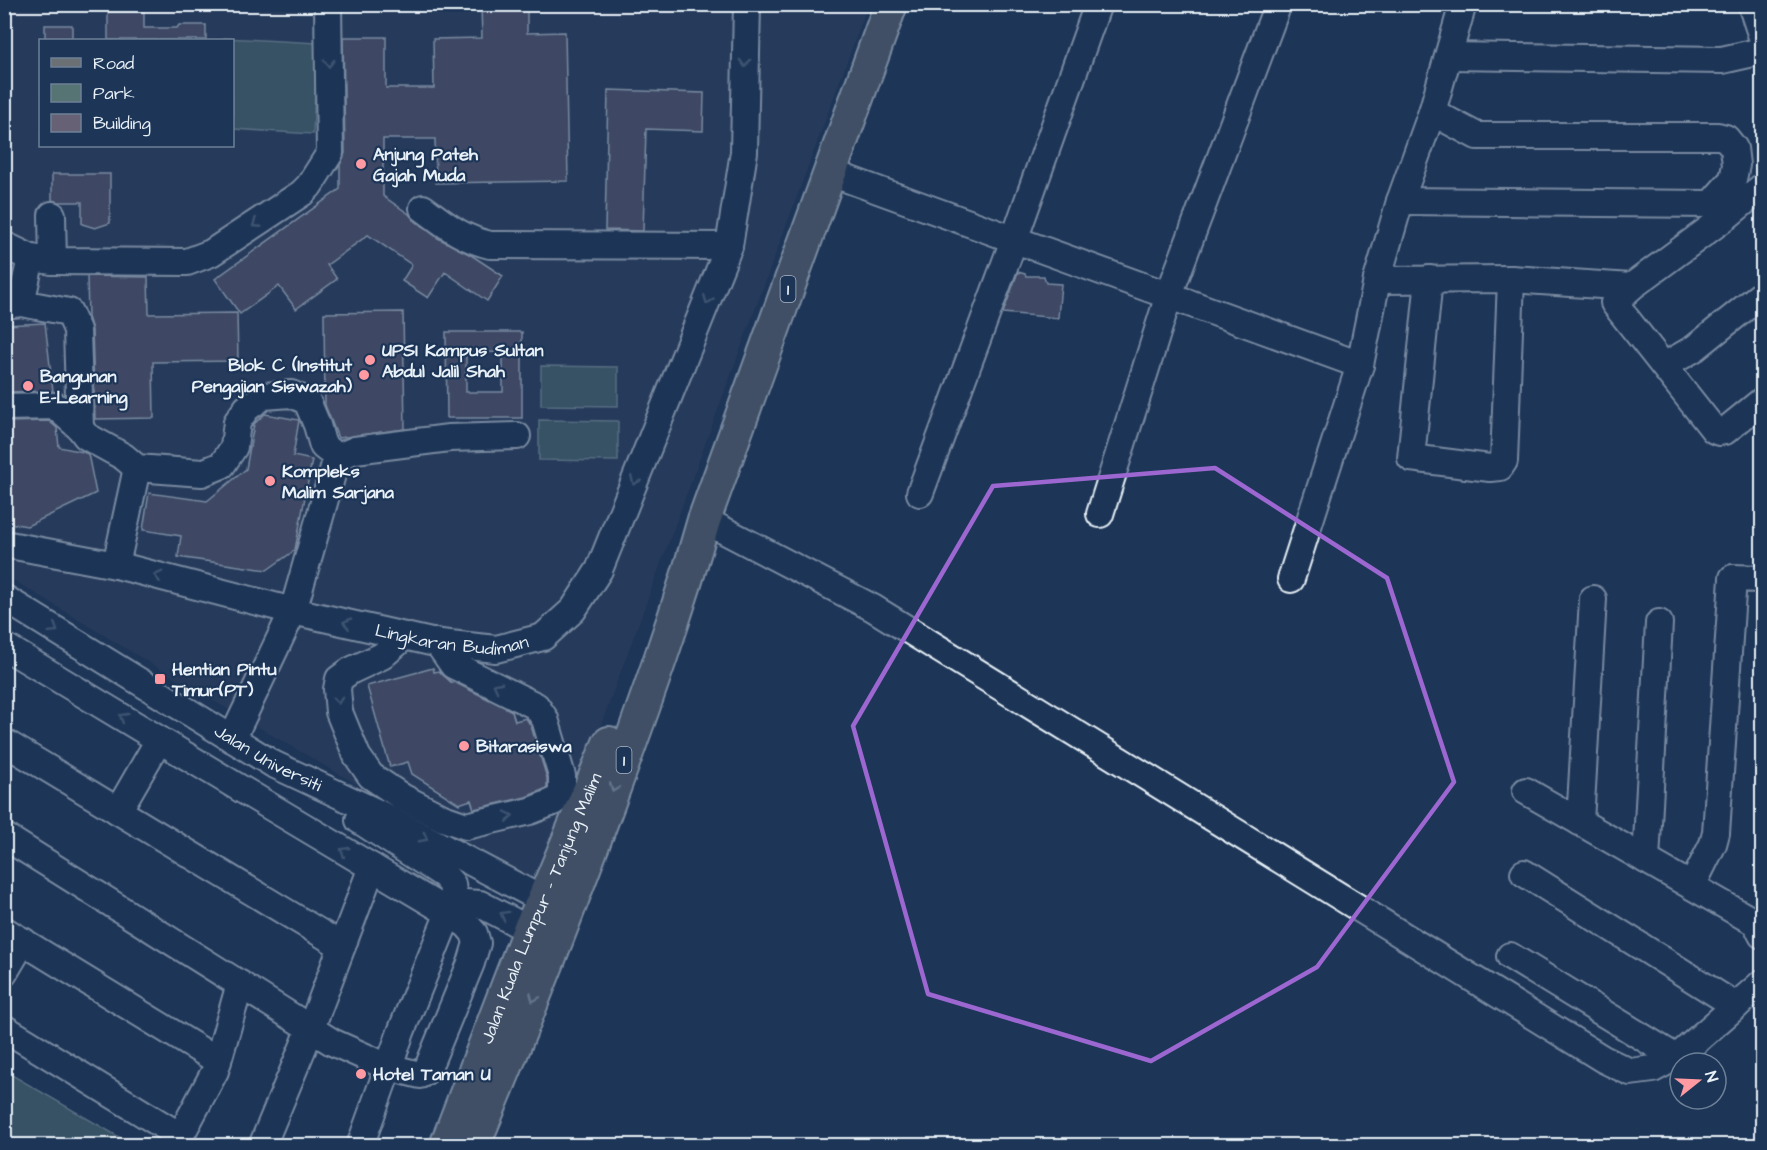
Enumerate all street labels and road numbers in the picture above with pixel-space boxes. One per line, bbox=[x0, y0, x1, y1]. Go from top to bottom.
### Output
road number: 1 bbox=[780, 276, 796, 302]
street label: Lingkaran Budiman bbox=[373, 618, 531, 662]
street label: Jalan Universiti bbox=[209, 719, 326, 798]
road number: 1 bbox=[616, 747, 632, 773]
street label: Jalan Kuala Lumpur - Tanjung Malim bbox=[474, 769, 608, 1048]

